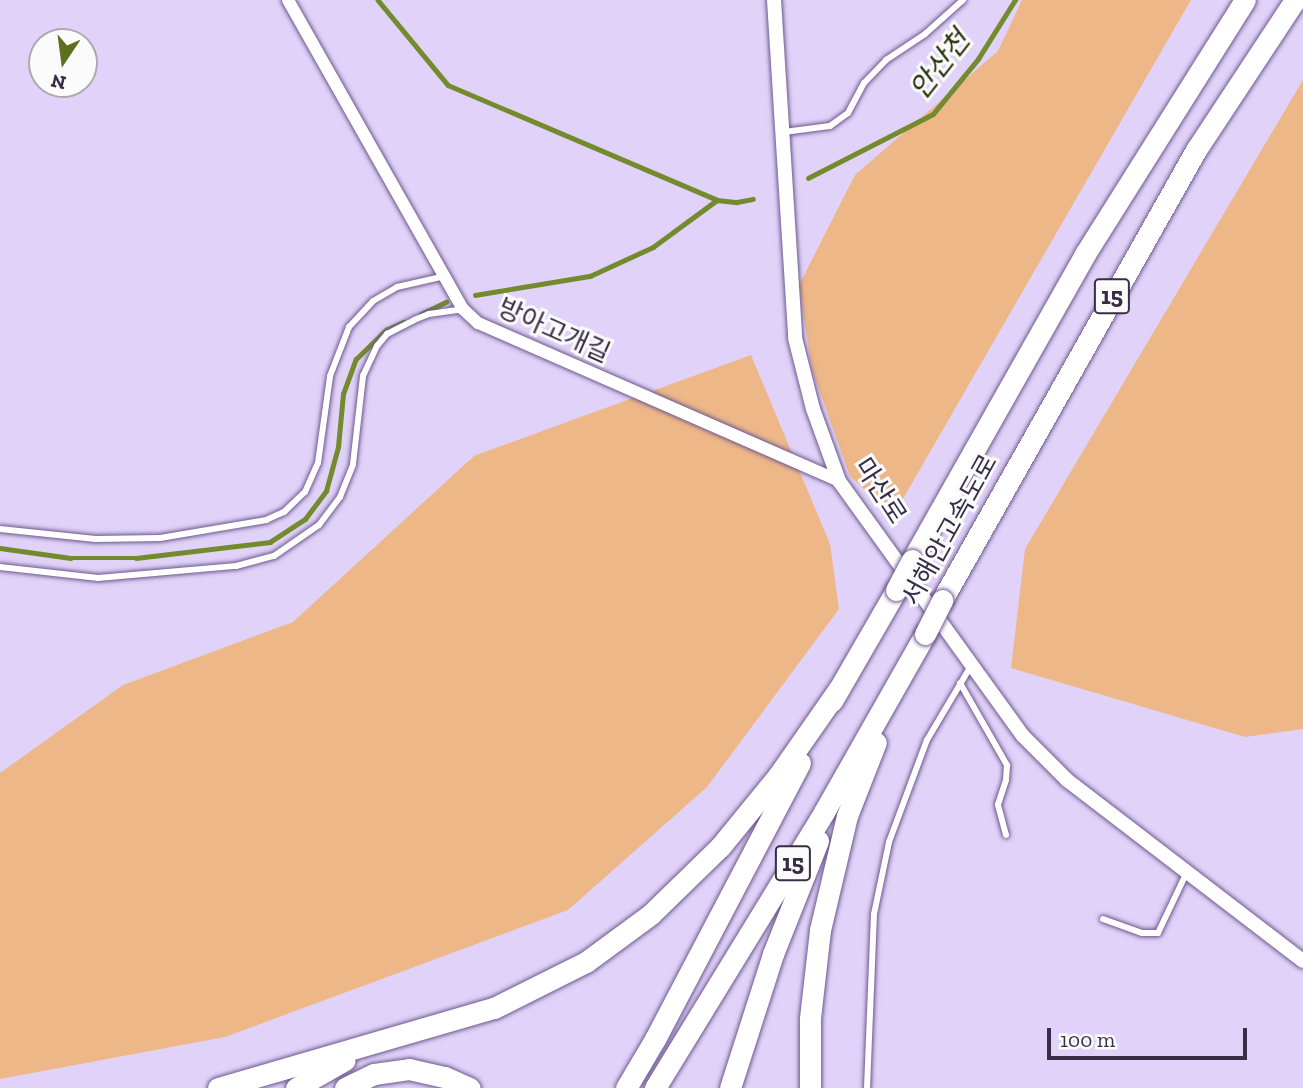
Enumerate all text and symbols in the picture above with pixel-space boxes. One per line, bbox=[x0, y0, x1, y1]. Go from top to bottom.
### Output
water label: 안산천 bbox=[903, 24, 977, 106]
north arrow bbox=[28, 28, 98, 98]
text: N bbox=[49, 69, 68, 95]
road number: 15 bbox=[1093, 276, 1131, 316]
street label: 방아고개길 bbox=[493, 292, 615, 370]
street label: 서해안고속도로 bbox=[896, 449, 1004, 611]
street label: 마산로 bbox=[847, 452, 913, 530]
road number: 15 bbox=[774, 842, 812, 884]
scale bar bbox=[1051, 1014, 1250, 1058]
text: 100 m bbox=[1060, 1027, 1115, 1052]

